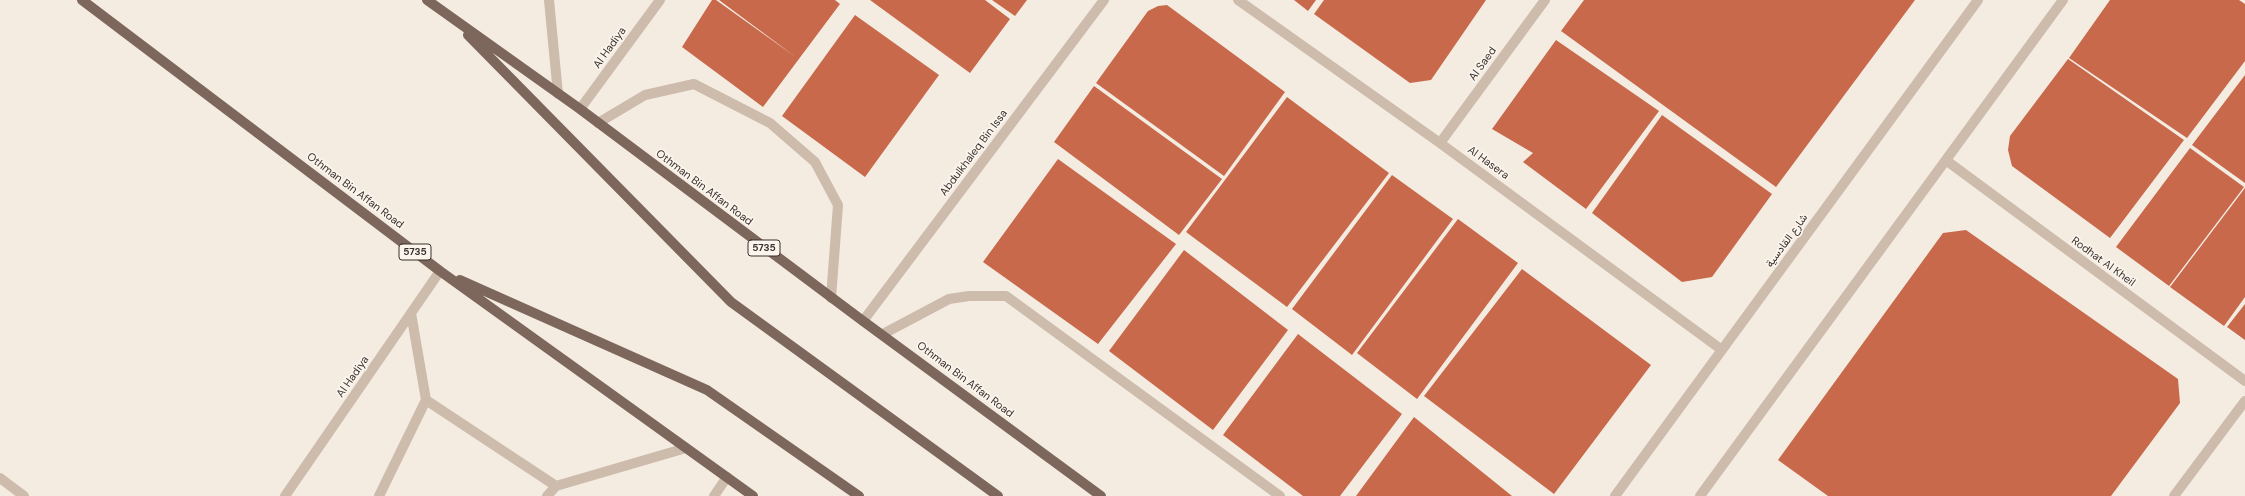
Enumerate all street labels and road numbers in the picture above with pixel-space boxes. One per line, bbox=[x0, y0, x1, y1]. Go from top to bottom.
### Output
street label: Al Hadiya bbox=[591, 25, 629, 71]
street label: Al Saed bbox=[1466, 45, 1500, 83]
street label: Abdulkhaleq Bin Issa bbox=[937, 107, 1011, 199]
street label: Al Hasera bbox=[1465, 144, 1511, 182]
street label: Othman Bin Affan Road bbox=[653, 147, 755, 229]
street label: Othman Bin Affan Road bbox=[304, 150, 406, 232]
street label: شارع القادسية bbox=[1763, 212, 1811, 270]
street label: Rodhat Al Kheil bbox=[2068, 234, 2138, 290]
road number: 5735 bbox=[748, 240, 780, 256]
road number: 5735 bbox=[399, 244, 431, 260]
street label: Othman Bin Affan Road bbox=[914, 339, 1016, 421]
street label: Al Hadiya bbox=[334, 354, 372, 400]

